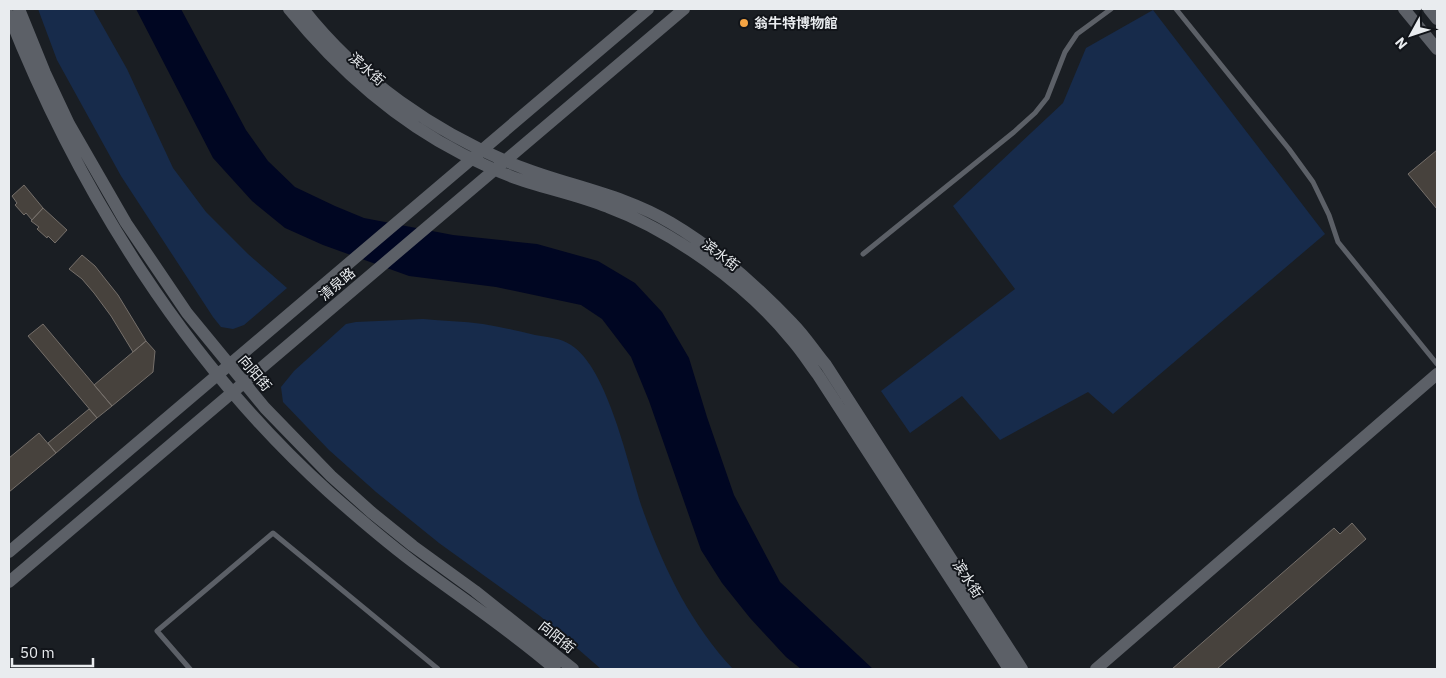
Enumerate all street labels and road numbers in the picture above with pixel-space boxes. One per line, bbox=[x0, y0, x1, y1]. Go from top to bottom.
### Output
street label: 滨水街 bbox=[345, 48, 389, 90]
street label: 滨水街 bbox=[699, 235, 743, 275]
street label: 清泉路 bbox=[315, 264, 359, 304]
street label: 向阳街 bbox=[235, 351, 275, 395]
street label: 滨水街 bbox=[949, 556, 987, 602]
street label: 向阳街 bbox=[535, 617, 579, 657]

